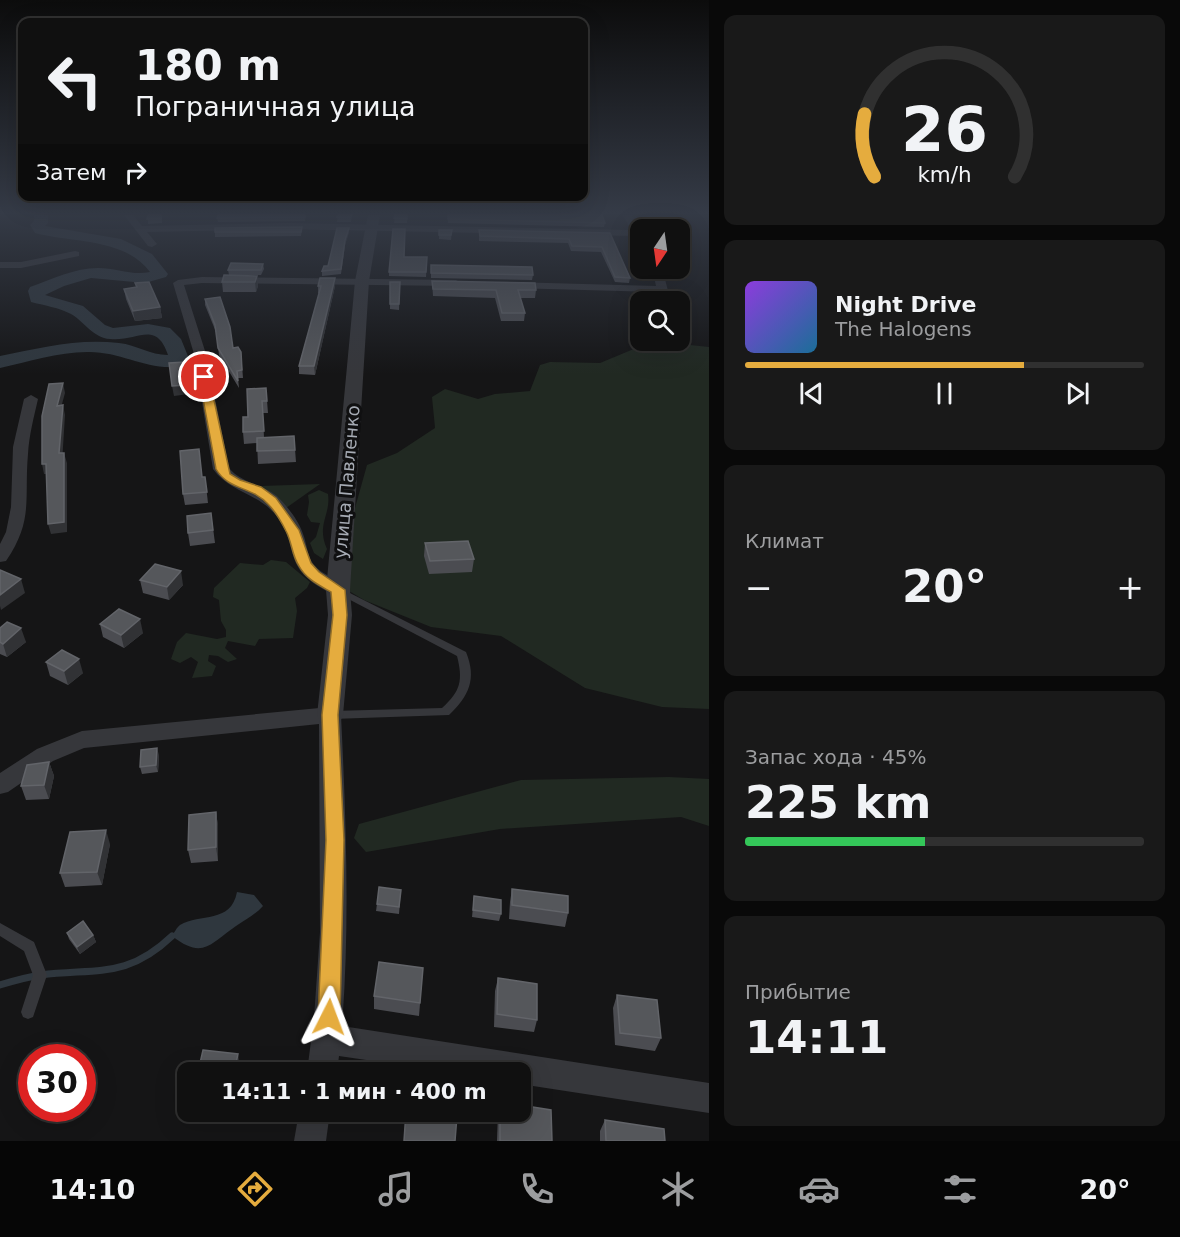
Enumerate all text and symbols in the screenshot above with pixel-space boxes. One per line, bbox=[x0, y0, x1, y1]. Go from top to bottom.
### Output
text: 180 m bbox=[135, 41, 281, 90]
icon: left bbox=[36, 42, 114, 120]
text: Пограничная улица bbox=[135, 91, 416, 122]
text: 26 bbox=[901, 93, 988, 166]
icon: right bbox=[119, 156, 152, 189]
text: Затем bbox=[36, 160, 107, 185]
text: km/h bbox=[917, 162, 972, 187]
north arrow bbox=[630, 219, 690, 279]
map controls bbox=[630, 219, 690, 351]
button: search bbox=[630, 291, 690, 351]
text: Night Drive bbox=[835, 292, 976, 317]
text: The Halogens bbox=[835, 317, 972, 341]
pin bbox=[178, 351, 229, 402]
icon: arrive bbox=[187, 360, 220, 393]
icon: previous bbox=[795, 377, 828, 410]
icon: pause bbox=[928, 377, 961, 410]
icon: next bbox=[1061, 377, 1094, 410]
street label: улица Павленко bbox=[329, 404, 364, 560]
text: Климат bbox=[745, 529, 824, 553]
text: 20° bbox=[902, 560, 987, 613]
text: − bbox=[745, 568, 773, 607]
text: + bbox=[1116, 568, 1144, 607]
text: Запас хода · 45% bbox=[745, 745, 926, 769]
text: 225 km bbox=[745, 776, 931, 829]
text: Прибытие bbox=[745, 980, 851, 1004]
position arrow bbox=[297, 985, 361, 1049]
text: 14:11 bbox=[745, 1011, 888, 1064]
speed limit sign: 30 bbox=[18, 1044, 96, 1122]
text: 14:11 · 1 мин · 400 m bbox=[221, 1079, 487, 1104]
icon: directions bbox=[234, 1168, 276, 1210]
icon: music bbox=[375, 1168, 417, 1210]
icon: phone bbox=[516, 1168, 558, 1210]
icon: climate bbox=[657, 1168, 699, 1210]
icon: car bbox=[798, 1168, 840, 1210]
icon: filters bbox=[939, 1168, 981, 1210]
text: 14:10 bbox=[49, 1174, 135, 1205]
text: 20° bbox=[1079, 1174, 1130, 1205]

